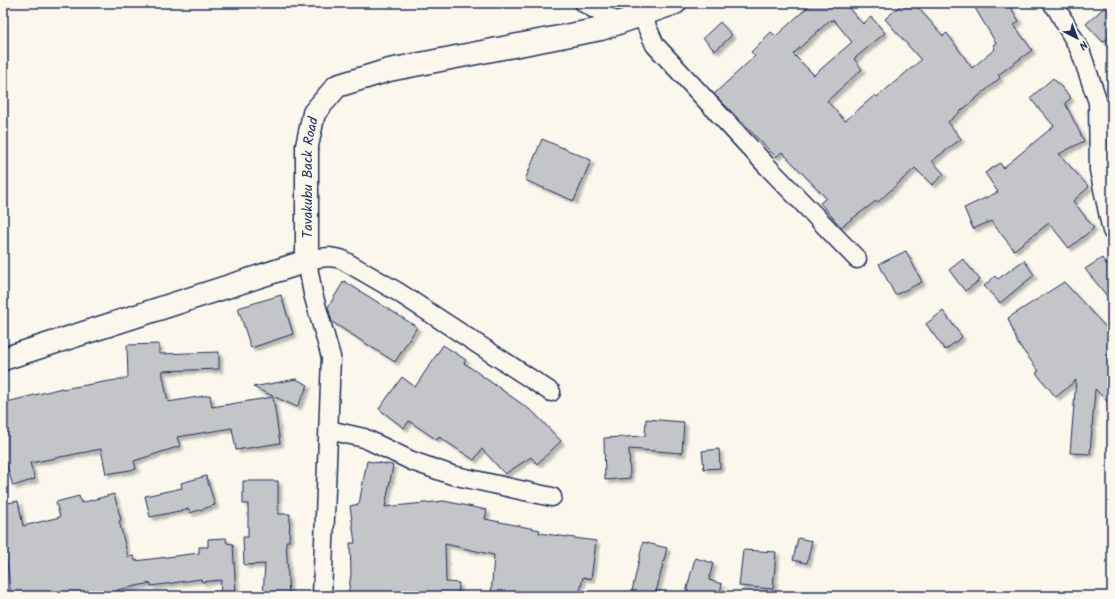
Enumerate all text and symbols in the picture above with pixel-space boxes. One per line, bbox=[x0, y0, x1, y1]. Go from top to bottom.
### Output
north arrow bbox=[1057, 18, 1097, 58]
text: N bbox=[1074, 36, 1092, 54]
street label: Tavakubu Back Road bbox=[297, 114, 325, 238]

